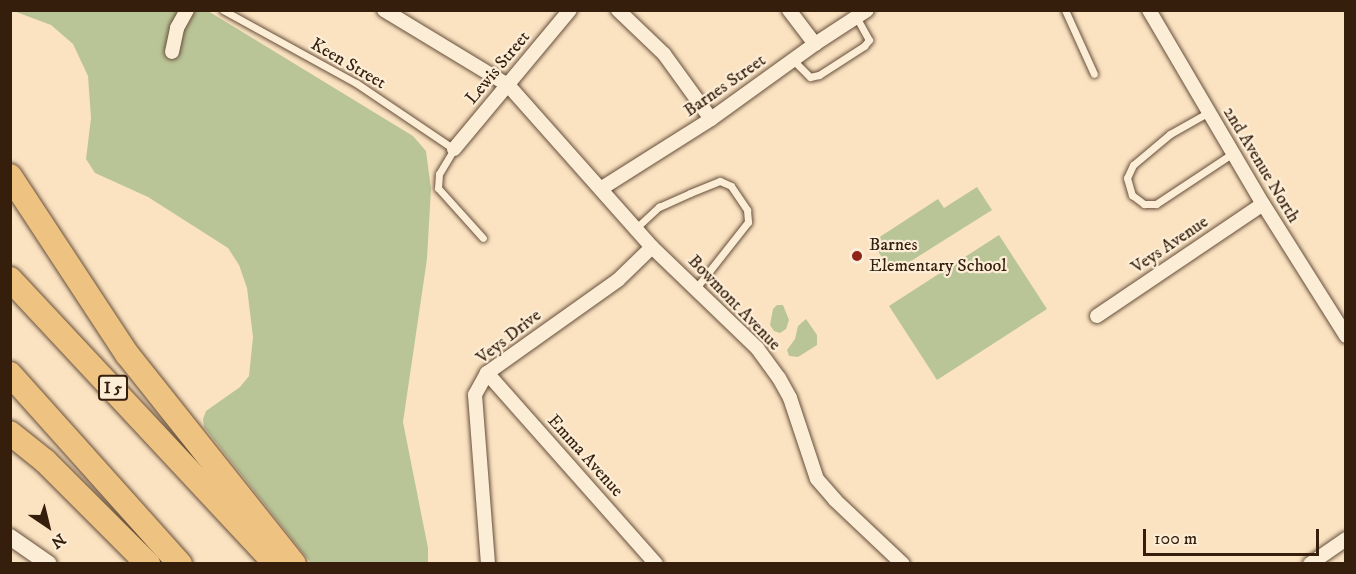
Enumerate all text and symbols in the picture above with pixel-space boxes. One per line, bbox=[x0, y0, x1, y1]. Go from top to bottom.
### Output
street label: Lewis Street bbox=[461, 27, 535, 109]
street label: Keen Street bbox=[307, 34, 389, 94]
street label: Barnes Street bbox=[680, 50, 770, 122]
street label: 2nd Avenue North bbox=[1218, 103, 1304, 227]
street label: Veys Avenue bbox=[1127, 211, 1213, 279]
place label: Barnes Elementary School bbox=[869, 235, 1007, 278]
marker: Barnes Elementary School bbox=[850, 249, 864, 263]
street label: Bowmont Avenue bbox=[683, 251, 785, 355]
street label: Veys Drive bbox=[472, 305, 546, 369]
road number: I 5 bbox=[98, 375, 128, 401]
street label: Emma Avenue bbox=[542, 410, 628, 502]
north arrow bbox=[18, 496, 78, 556]
scale bar bbox=[1146, 517, 1322, 555]
text: 100 m bbox=[1154, 528, 1197, 550]
text: N bbox=[47, 529, 69, 553]

